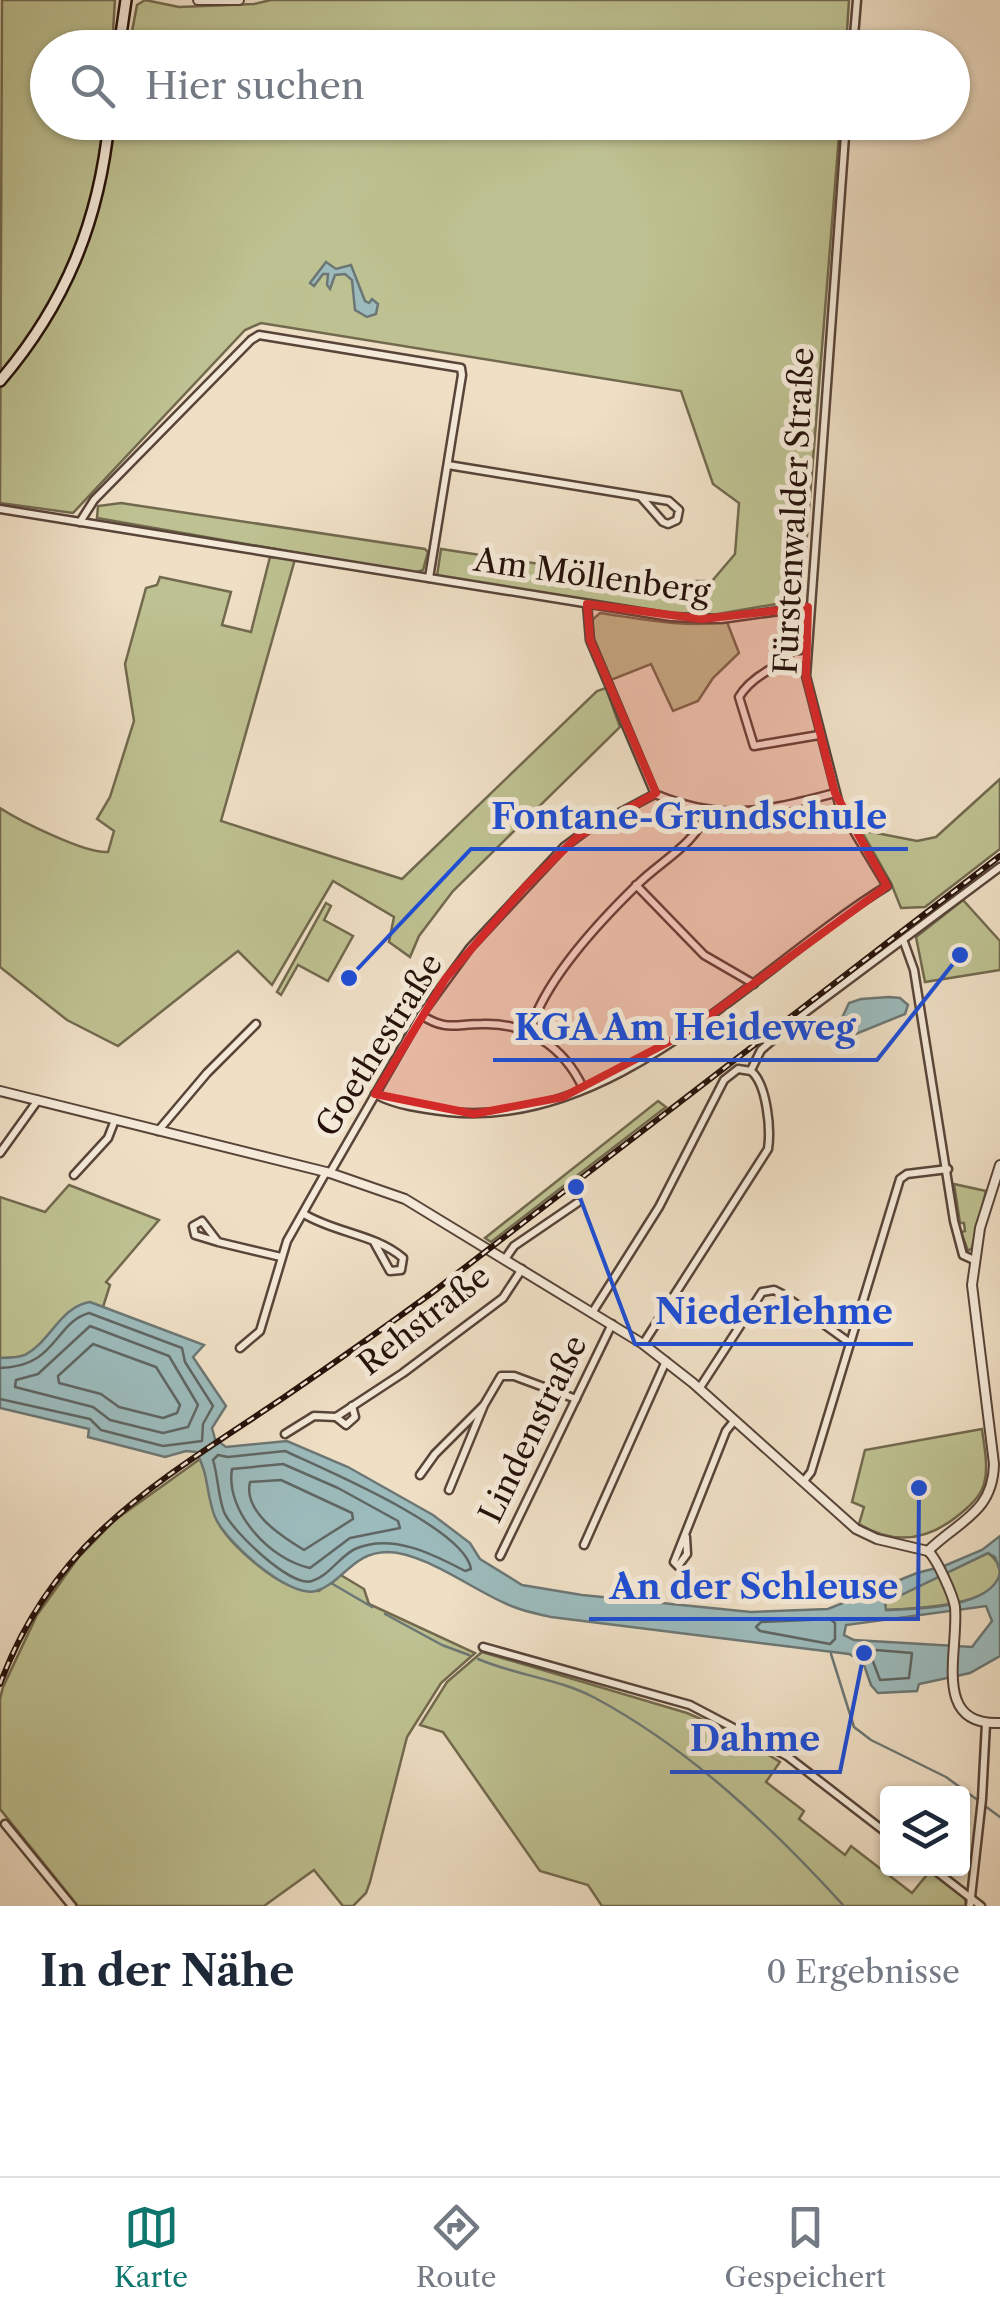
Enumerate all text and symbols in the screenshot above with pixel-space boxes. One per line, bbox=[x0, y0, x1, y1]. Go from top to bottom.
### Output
search box bbox=[30, 30, 970, 140]
icon: search bbox=[65, 58, 120, 113]
text: Hier suchen bbox=[145, 62, 365, 109]
street label: Fürstenwalder Straße bbox=[765, 347, 822, 675]
street label: Am Möllenberg bbox=[471, 540, 714, 612]
callout: Fontane-Grundschule bbox=[471, 784, 908, 849]
text: Fontane-Grundschule bbox=[491, 795, 887, 838]
street label: Goethestraße bbox=[307, 946, 450, 1143]
callout: KGA Am Heideweg bbox=[493, 995, 877, 1060]
text: KGA Am Heideweg bbox=[514, 1006, 856, 1049]
street label: Rehstraße bbox=[350, 1256, 497, 1383]
callout: Niederlehme bbox=[635, 1279, 913, 1344]
text: Niederlehme bbox=[655, 1290, 893, 1333]
street label: Lindenstraße bbox=[470, 1329, 595, 1529]
callout: An der Schleuse bbox=[589, 1554, 918, 1619]
text: An der Schleuse bbox=[609, 1565, 898, 1608]
callout: Dahme bbox=[670, 1707, 840, 1772]
text: Dahme bbox=[690, 1717, 820, 1760]
map controls bbox=[880, 1786, 970, 1876]
button: layers bbox=[880, 1786, 970, 1876]
text: In der Nähe bbox=[40, 1945, 294, 1997]
text: 0 Ergebnisse bbox=[766, 1952, 960, 1991]
tab: Karte bbox=[114, 2200, 188, 2294]
tab: Route bbox=[416, 2200, 496, 2294]
tab: Gespeichert bbox=[724, 2200, 886, 2294]

